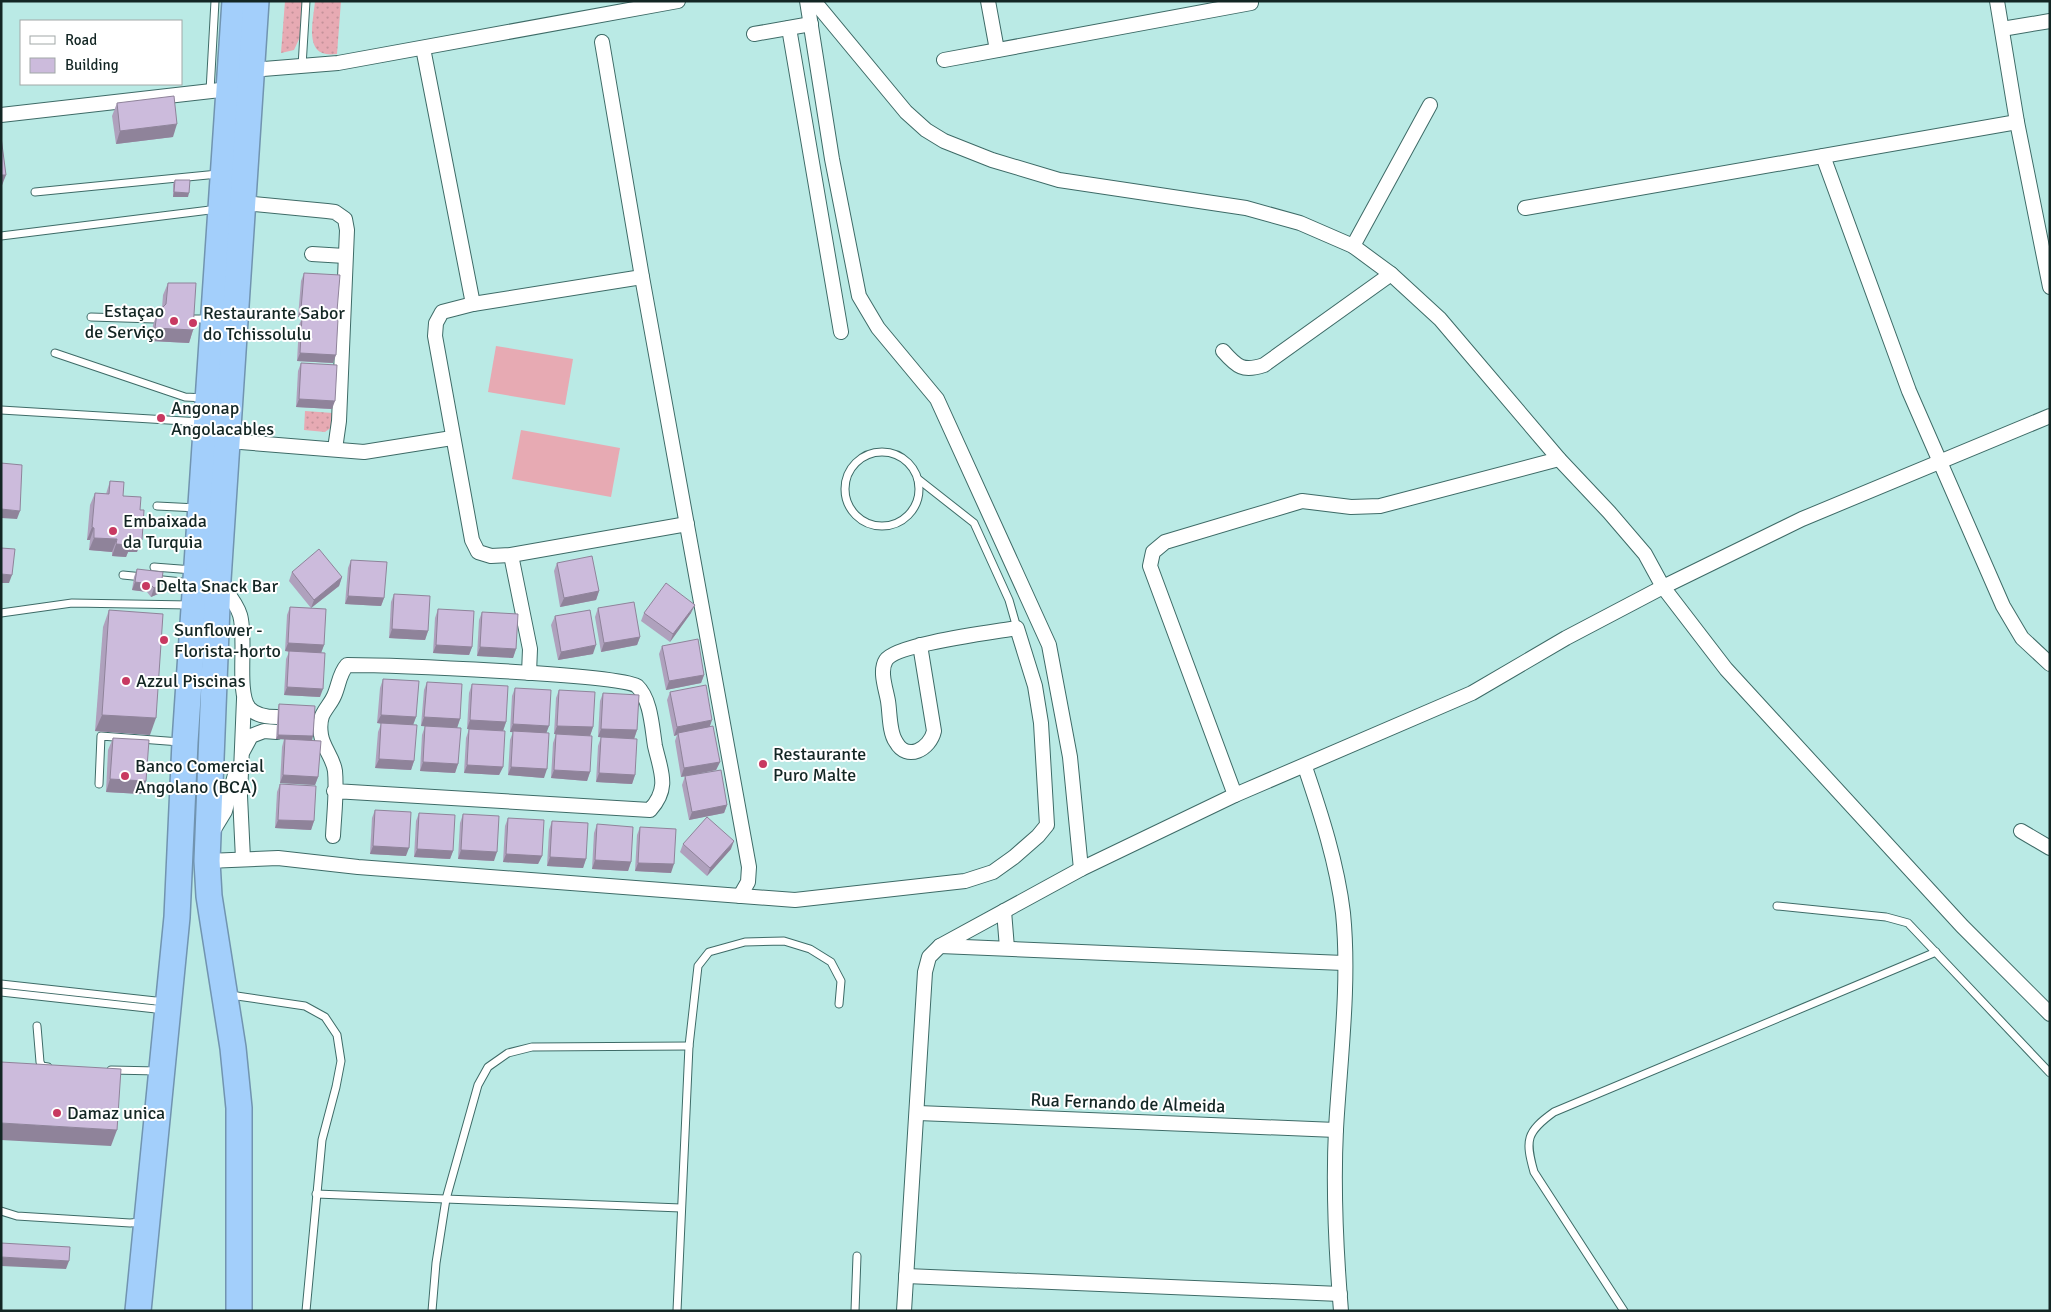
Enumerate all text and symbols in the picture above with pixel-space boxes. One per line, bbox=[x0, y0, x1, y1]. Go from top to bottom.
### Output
legend bbox=[20, 20, 182, 85]
text: Road bbox=[65, 31, 97, 49]
text: Building bbox=[65, 56, 119, 74]
place label: Estaçao de Serviço bbox=[85, 300, 164, 343]
place label: Restaurante Sabor do Tchissolulu bbox=[203, 302, 345, 345]
marker: Estaçao de Serviço bbox=[168, 315, 180, 327]
marker: Restaurante Sabor do Tchissolulu bbox=[187, 317, 199, 329]
place label: Angonap Angolacables bbox=[171, 397, 274, 440]
marker: Angonap Angolacables bbox=[155, 412, 167, 424]
place label: Embaixada da Turquia bbox=[123, 510, 207, 553]
marker: Embaixada da Turquia bbox=[107, 525, 119, 537]
place label: Delta Snack Bar bbox=[156, 575, 278, 597]
marker: Delta Snack Bar bbox=[140, 580, 152, 592]
place label: Sunflower - Florista-horto bbox=[174, 619, 281, 662]
marker: Sunflower - Florista-horto bbox=[158, 634, 170, 646]
place label: Azzul Piscinas bbox=[136, 670, 246, 692]
marker: Azzul Piscinas bbox=[120, 675, 132, 687]
place label: Restaurante Puro Malte bbox=[773, 743, 866, 786]
place label: Banco Comercial Angolano (BCA) bbox=[135, 755, 264, 798]
marker: Restaurante Puro Malte bbox=[757, 758, 769, 770]
marker: Banco Comercial Angolano (BCA) bbox=[119, 770, 131, 782]
street label: Rua Fernando de Almeida bbox=[1030, 1089, 1226, 1117]
place label: Damaz unica bbox=[67, 1102, 165, 1124]
marker: Damaz unica bbox=[51, 1107, 63, 1119]

